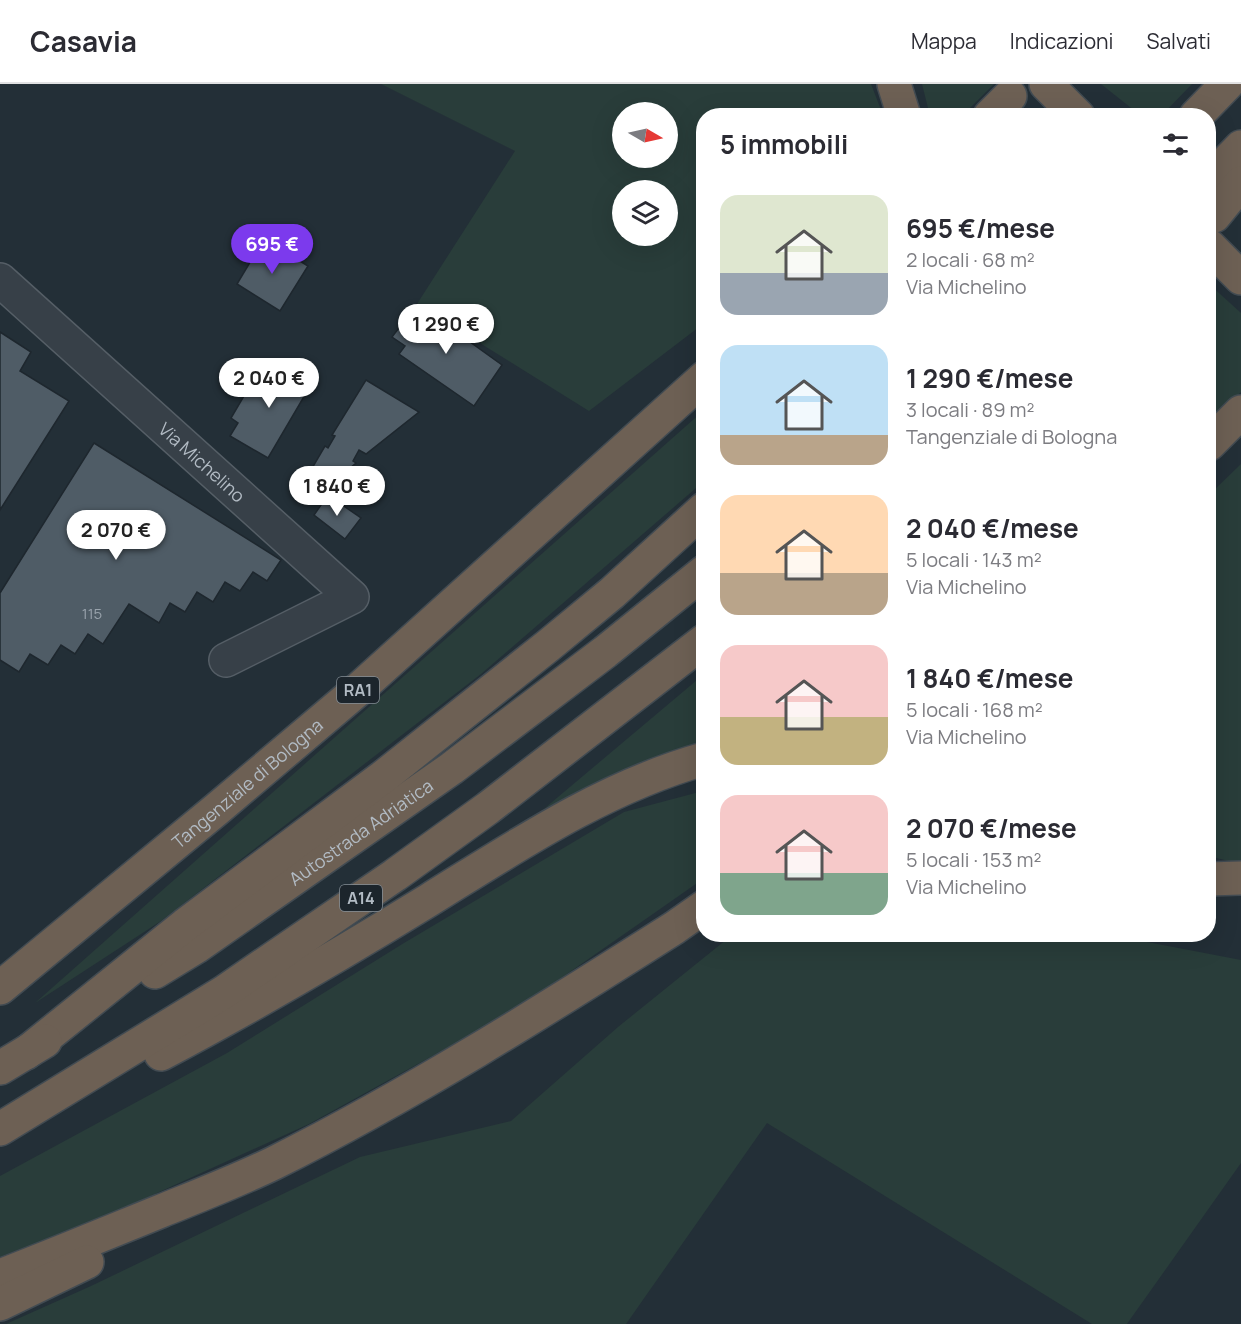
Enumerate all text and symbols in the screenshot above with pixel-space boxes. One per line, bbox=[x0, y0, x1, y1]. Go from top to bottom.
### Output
text: Casavia bbox=[30, 22, 137, 60]
text: Mappa bbox=[911, 27, 977, 55]
text: Indicazioni bbox=[1010, 27, 1113, 55]
text: Salvati bbox=[1146, 27, 1211, 55]
north arrow bbox=[612, 102, 678, 168]
map controls bbox=[612, 102, 678, 246]
text: 5 immobili bbox=[720, 126, 848, 162]
icon: filters bbox=[1159, 128, 1192, 161]
button: layers bbox=[612, 180, 678, 246]
text: 695 €/mese bbox=[906, 210, 1055, 246]
icon: home bbox=[768, 219, 840, 291]
pin: 695 € bbox=[230, 224, 314, 275]
text: 695 € bbox=[245, 230, 299, 257]
text: 2 locali · 68 m² bbox=[906, 246, 1035, 273]
text: Via Michelino bbox=[906, 273, 1027, 300]
pin: 1 290 € bbox=[391, 304, 501, 355]
text: 1 290 € bbox=[412, 310, 480, 337]
pin: 2 040 € bbox=[214, 358, 324, 409]
text: 1 290 €/mese bbox=[906, 360, 1073, 396]
text: 2 040 € bbox=[233, 364, 305, 391]
icon: home bbox=[768, 369, 840, 441]
text: 3 locali · 89 m² bbox=[906, 396, 1035, 423]
street label: Via Michelino bbox=[154, 417, 250, 507]
text: Tangenziale di Bologna bbox=[906, 423, 1117, 450]
pin: 1 840 € bbox=[282, 466, 392, 517]
text: 1 840 € bbox=[303, 472, 371, 499]
pin: 2 070 € bbox=[61, 510, 171, 561]
text: 2 040 €/mese bbox=[906, 510, 1079, 546]
text: 2 070 € bbox=[81, 516, 151, 543]
icon: home bbox=[768, 519, 840, 591]
text: 5 locali · 143 m² bbox=[906, 546, 1042, 573]
text: Via Michelino bbox=[906, 573, 1027, 600]
house number: 115 bbox=[82, 603, 102, 624]
text: 1 840 €/mese bbox=[906, 660, 1073, 696]
icon: home bbox=[768, 669, 840, 741]
road number: RA1 bbox=[337, 677, 379, 703]
text: 5 locali · 168 m² bbox=[906, 696, 1043, 723]
street label: Tangenziale di Bologna bbox=[167, 713, 328, 854]
text: Via Michelino bbox=[906, 723, 1027, 750]
street label: Autostrada Adriatica bbox=[284, 773, 438, 891]
text: 2 070 €/mese bbox=[906, 810, 1077, 846]
icon: home bbox=[768, 819, 840, 891]
text: 5 locali · 153 m² bbox=[906, 846, 1041, 873]
text: Via Michelino bbox=[906, 873, 1027, 900]
road number: A14 bbox=[340, 885, 382, 911]

